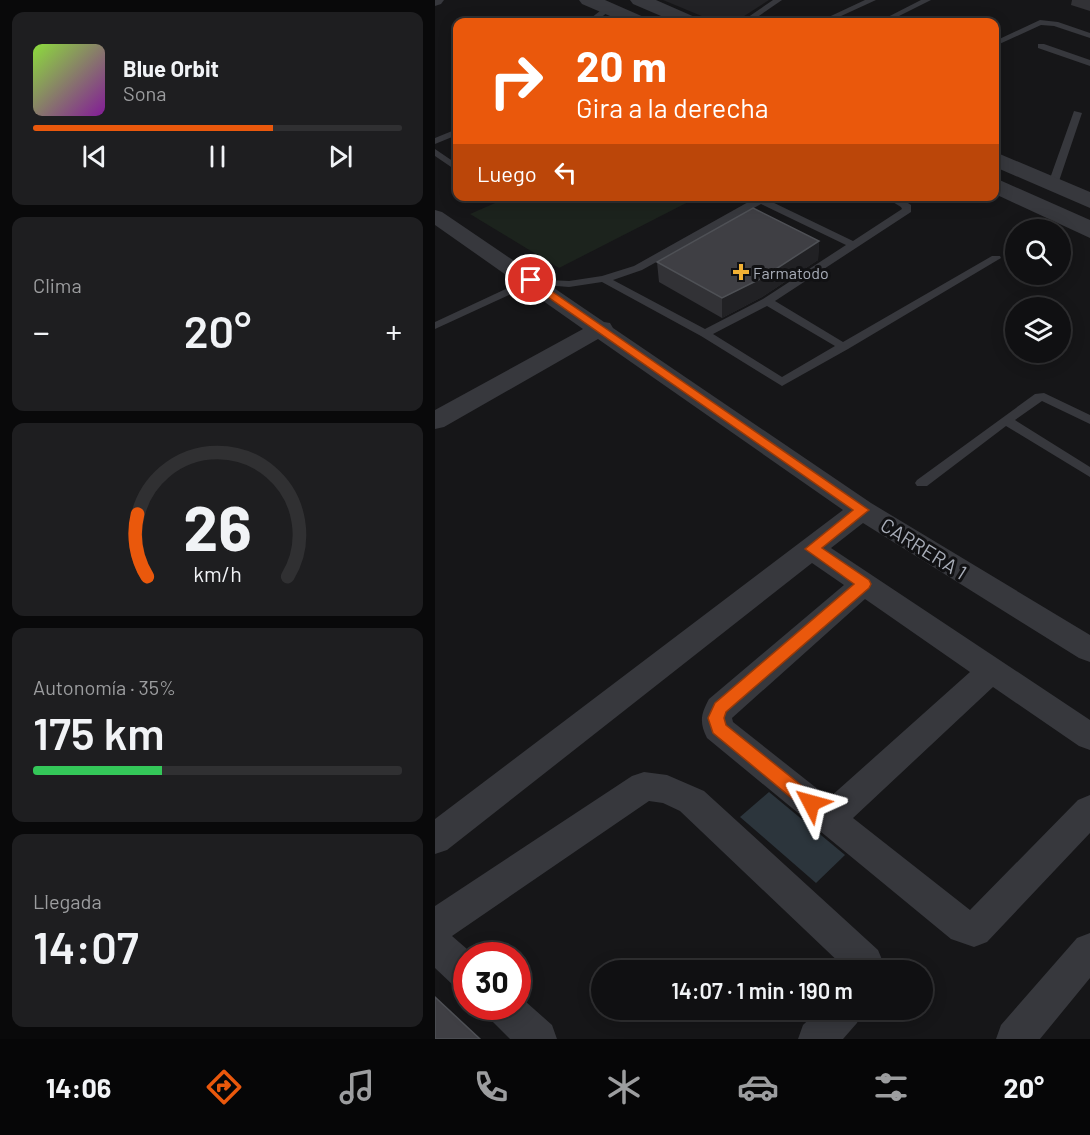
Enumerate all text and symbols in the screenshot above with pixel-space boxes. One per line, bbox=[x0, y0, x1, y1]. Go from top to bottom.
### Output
text: 20 m bbox=[576, 40, 667, 90]
icon: right bbox=[477, 42, 555, 120]
text: Blue Orbit bbox=[123, 55, 219, 81]
text: Sona bbox=[123, 81, 167, 105]
text: Gira a la derecha bbox=[576, 91, 769, 123]
icon: previous bbox=[78, 140, 111, 173]
icon: pause bbox=[201, 140, 234, 173]
icon: next bbox=[324, 140, 357, 173]
icon: left bbox=[549, 156, 582, 189]
text: Luego bbox=[477, 160, 537, 186]
map controls bbox=[1005, 219, 1071, 363]
button: search bbox=[1005, 219, 1071, 285]
pin bbox=[505, 254, 556, 305]
icon: arrive bbox=[514, 263, 547, 296]
place label: Farmatodo bbox=[753, 263, 829, 282]
marker: Farmatodo bbox=[734, 265, 748, 279]
text: Clima bbox=[33, 273, 82, 297]
button: layers bbox=[1005, 297, 1071, 363]
text: 20° bbox=[184, 303, 251, 357]
text: − bbox=[33, 311, 50, 351]
text: + bbox=[386, 311, 402, 351]
text: 26 bbox=[183, 489, 252, 563]
street label: CARRERA 1 bbox=[877, 512, 971, 584]
text: km/h bbox=[193, 561, 242, 586]
text: Autonomía · 35% bbox=[33, 675, 176, 699]
text: 175 km bbox=[33, 705, 165, 759]
position arrow bbox=[779, 771, 843, 835]
text: Llegada bbox=[33, 889, 102, 913]
text: 14:07 bbox=[33, 919, 139, 973]
speed limit sign: 30 bbox=[453, 942, 531, 1020]
text: 14:07 · 1 min · 190 m bbox=[671, 977, 853, 1003]
icon: directions bbox=[203, 1066, 245, 1108]
icon: music bbox=[336, 1066, 378, 1108]
icon: phone bbox=[470, 1066, 512, 1108]
icon: climate bbox=[603, 1066, 645, 1108]
icon: car bbox=[737, 1066, 779, 1108]
icon: filters bbox=[870, 1066, 912, 1108]
text: 14:06 bbox=[46, 1071, 111, 1103]
text: 20° bbox=[1004, 1071, 1044, 1103]

